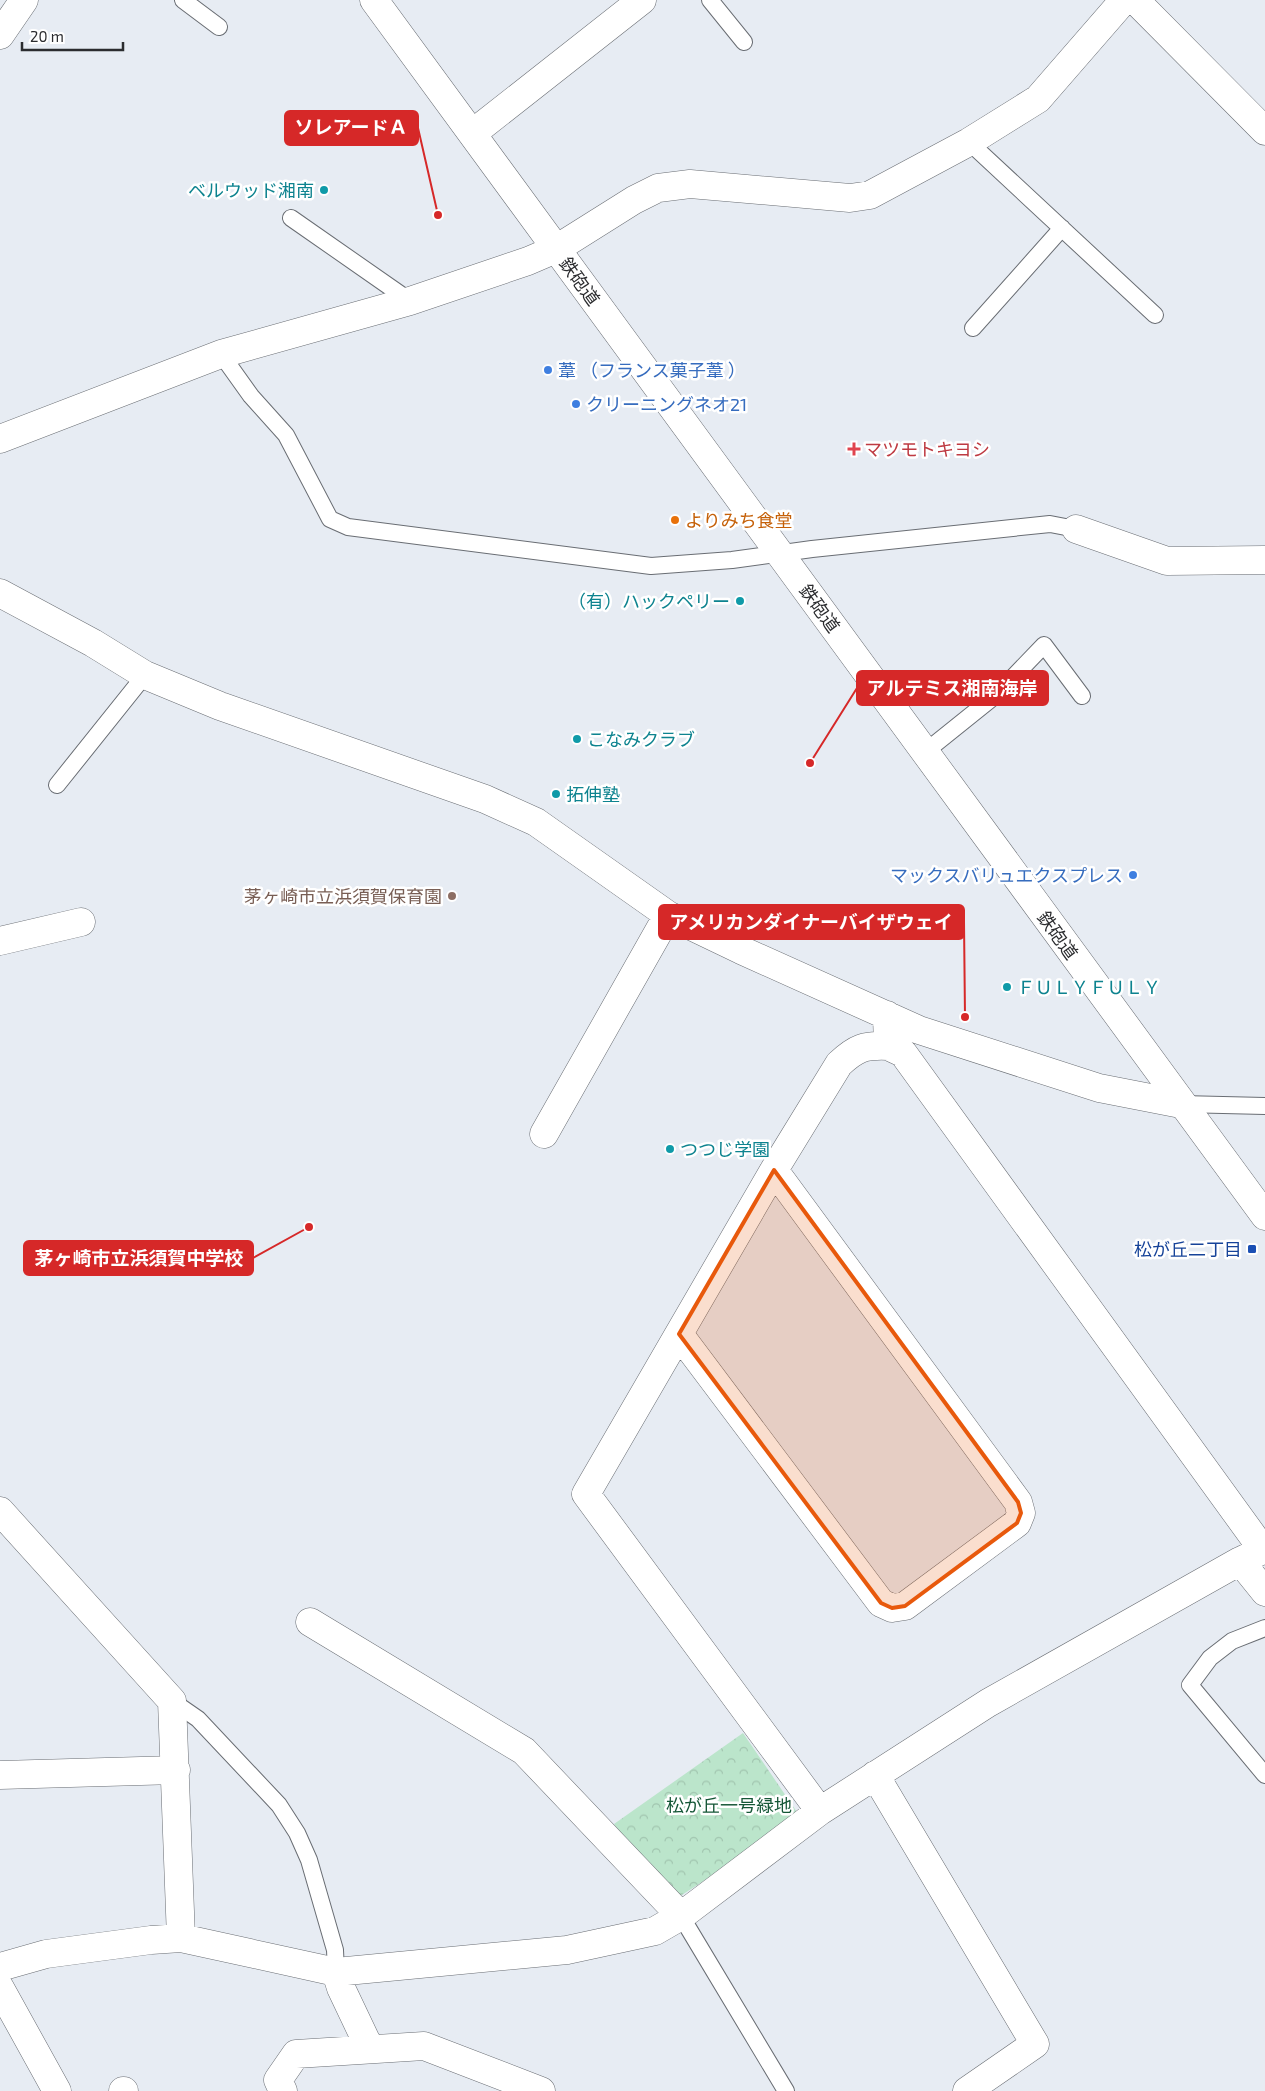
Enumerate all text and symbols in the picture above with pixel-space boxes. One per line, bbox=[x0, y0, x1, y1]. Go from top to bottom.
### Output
scale bar bbox=[22, 20, 124, 52]
text: 20 m bbox=[30, 27, 64, 45]
callout: ソレアードＡ bbox=[285, 111, 418, 145]
text: ソレアードＡ bbox=[295, 115, 407, 138]
place label: ベルウッド湘南 bbox=[188, 179, 314, 201]
marker: ベルウッド湘南 bbox=[318, 184, 330, 196]
street label: 鉄砲道 bbox=[555, 253, 605, 309]
place label: 葦 （フランス菓子葦 ） bbox=[558, 359, 746, 381]
marker: 葦 （フランス菓子葦 ） bbox=[542, 364, 554, 376]
place label: クリーニングネオ21 bbox=[586, 393, 747, 415]
marker: クリーニングネオ21 bbox=[570, 398, 582, 410]
place label: マツモトキヨシ bbox=[864, 438, 990, 460]
marker: マツモトキヨシ bbox=[848, 443, 860, 455]
place label: よりみち食堂 bbox=[685, 509, 793, 531]
marker: よりみち食堂 bbox=[669, 514, 681, 526]
street label: 鉄砲道 bbox=[795, 580, 845, 636]
place label: （有）ハックペリー bbox=[568, 590, 730, 612]
marker: （有）ハックペリー bbox=[734, 595, 746, 607]
callout: アルテミス湘南海岸 bbox=[857, 671, 1048, 705]
text: アルテミス湘南海岸 bbox=[867, 676, 1037, 699]
place label: こなみクラブ bbox=[587, 728, 695, 750]
marker: こなみクラブ bbox=[571, 733, 583, 745]
place label: 拓伸塾 bbox=[566, 783, 620, 805]
marker: 拓伸塾 bbox=[550, 788, 562, 800]
place label: マックスバリュエクスプレス bbox=[890, 864, 1123, 886]
marker: マックスバリュエクスプレス bbox=[1127, 869, 1139, 881]
place label: 茅ヶ崎市立浜須賀保育園 bbox=[244, 885, 442, 907]
marker: 茅ヶ崎市立浜須賀保育園 bbox=[446, 890, 458, 902]
callout: アメリカンダイナーバイザウェイ bbox=[659, 905, 964, 939]
street label: 鉄砲道 bbox=[1033, 907, 1083, 963]
text: アメリカンダイナーバイザウェイ bbox=[669, 910, 953, 933]
place label: ＦＵＬＹＦＵＬＹ bbox=[1017, 976, 1161, 998]
marker: ＦＵＬＹＦＵＬＹ bbox=[1001, 981, 1013, 993]
place label: つつじ学園 bbox=[680, 1138, 770, 1160]
marker: つつじ学園 bbox=[664, 1143, 676, 1155]
place label: 松が丘二丁目 bbox=[1134, 1238, 1242, 1260]
callout: 茅ヶ崎市立浜須賀中学校 bbox=[24, 1241, 253, 1275]
marker: 松が丘二丁目 bbox=[1246, 1243, 1258, 1255]
text: 茅ヶ崎市立浜須賀中学校 bbox=[34, 1246, 244, 1269]
park label: 松が丘一号緑地 bbox=[666, 1794, 792, 1816]

